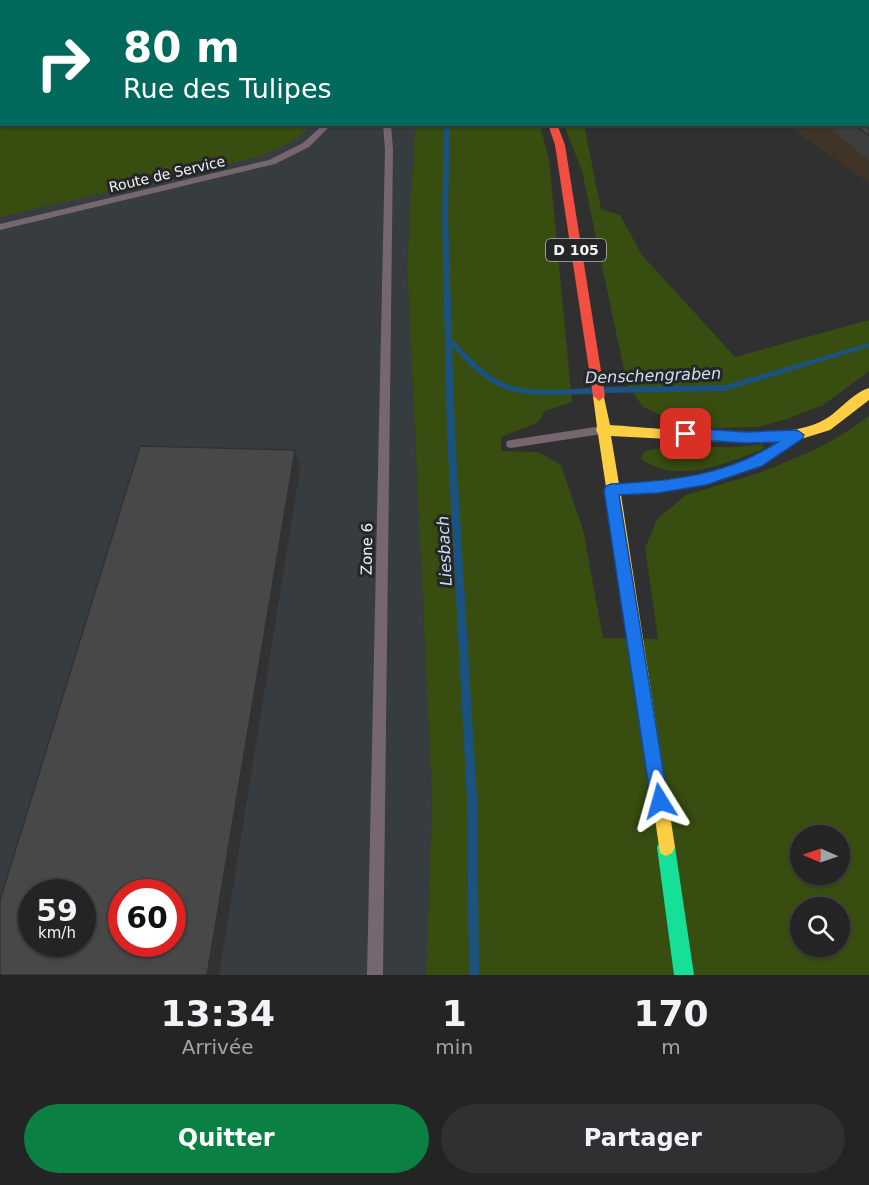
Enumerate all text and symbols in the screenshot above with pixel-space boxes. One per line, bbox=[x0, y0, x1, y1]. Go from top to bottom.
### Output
text: 80 m bbox=[123, 23, 240, 72]
icon: right bbox=[24, 24, 102, 102]
text: Rue des Tulipes bbox=[123, 73, 332, 104]
street label: Route de Service bbox=[107, 153, 227, 195]
road number: D 105 bbox=[546, 239, 606, 261]
water label: Denschengraben bbox=[585, 364, 721, 387]
pin bbox=[660, 408, 711, 459]
icon: arrive bbox=[669, 417, 702, 450]
water label: Liesbach bbox=[433, 515, 456, 587]
street label: Zone 6 bbox=[358, 523, 376, 575]
position arrow bbox=[628, 769, 692, 833]
north arrow bbox=[790, 825, 850, 885]
map controls bbox=[790, 825, 850, 957]
speed limit sign: 60 bbox=[108, 879, 186, 957]
text: 59 bbox=[36, 893, 78, 928]
button: search bbox=[790, 897, 850, 957]
text: km/h bbox=[38, 924, 76, 942]
text: 13:34 bbox=[160, 993, 275, 1034]
text: 1 bbox=[442, 993, 467, 1034]
text: 170 bbox=[633, 993, 709, 1034]
text: Arrivée bbox=[182, 1035, 254, 1059]
text: min bbox=[435, 1035, 473, 1059]
text: m bbox=[661, 1035, 681, 1059]
button: Quitter bbox=[24, 1104, 429, 1173]
button: Partager bbox=[441, 1104, 845, 1173]

